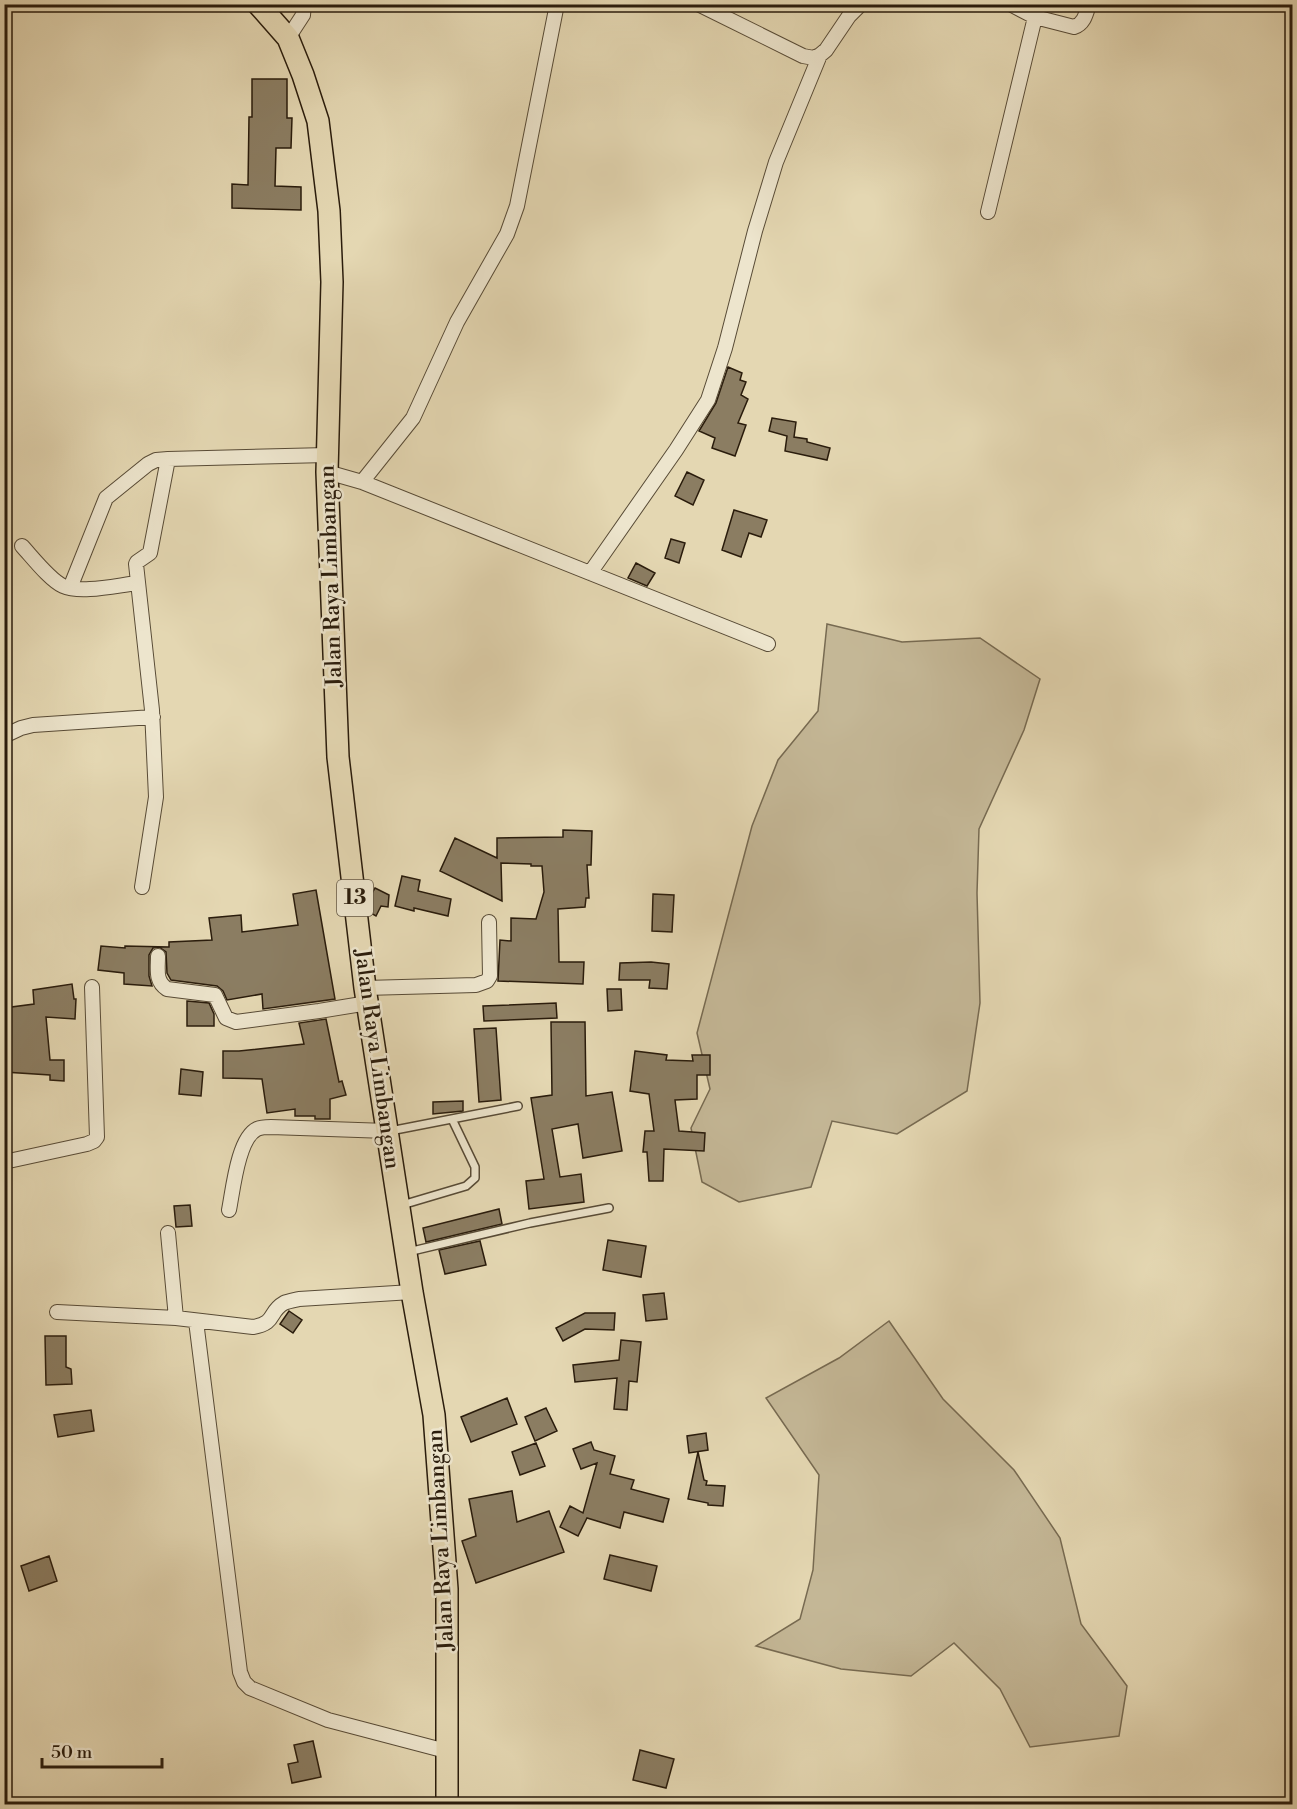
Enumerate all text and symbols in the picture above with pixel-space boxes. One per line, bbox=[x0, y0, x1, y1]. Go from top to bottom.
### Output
street label: Jalan Raya Limbangan bbox=[314, 464, 348, 689]
road number: 13 bbox=[337, 880, 373, 916]
street label: Jalan Raya Limbangan bbox=[348, 946, 406, 1171]
street label: Jalan Raya Limbangan bbox=[422, 1428, 460, 1653]
scale bar bbox=[42, 1731, 162, 1769]
text: 50 m bbox=[51, 1741, 93, 1764]

